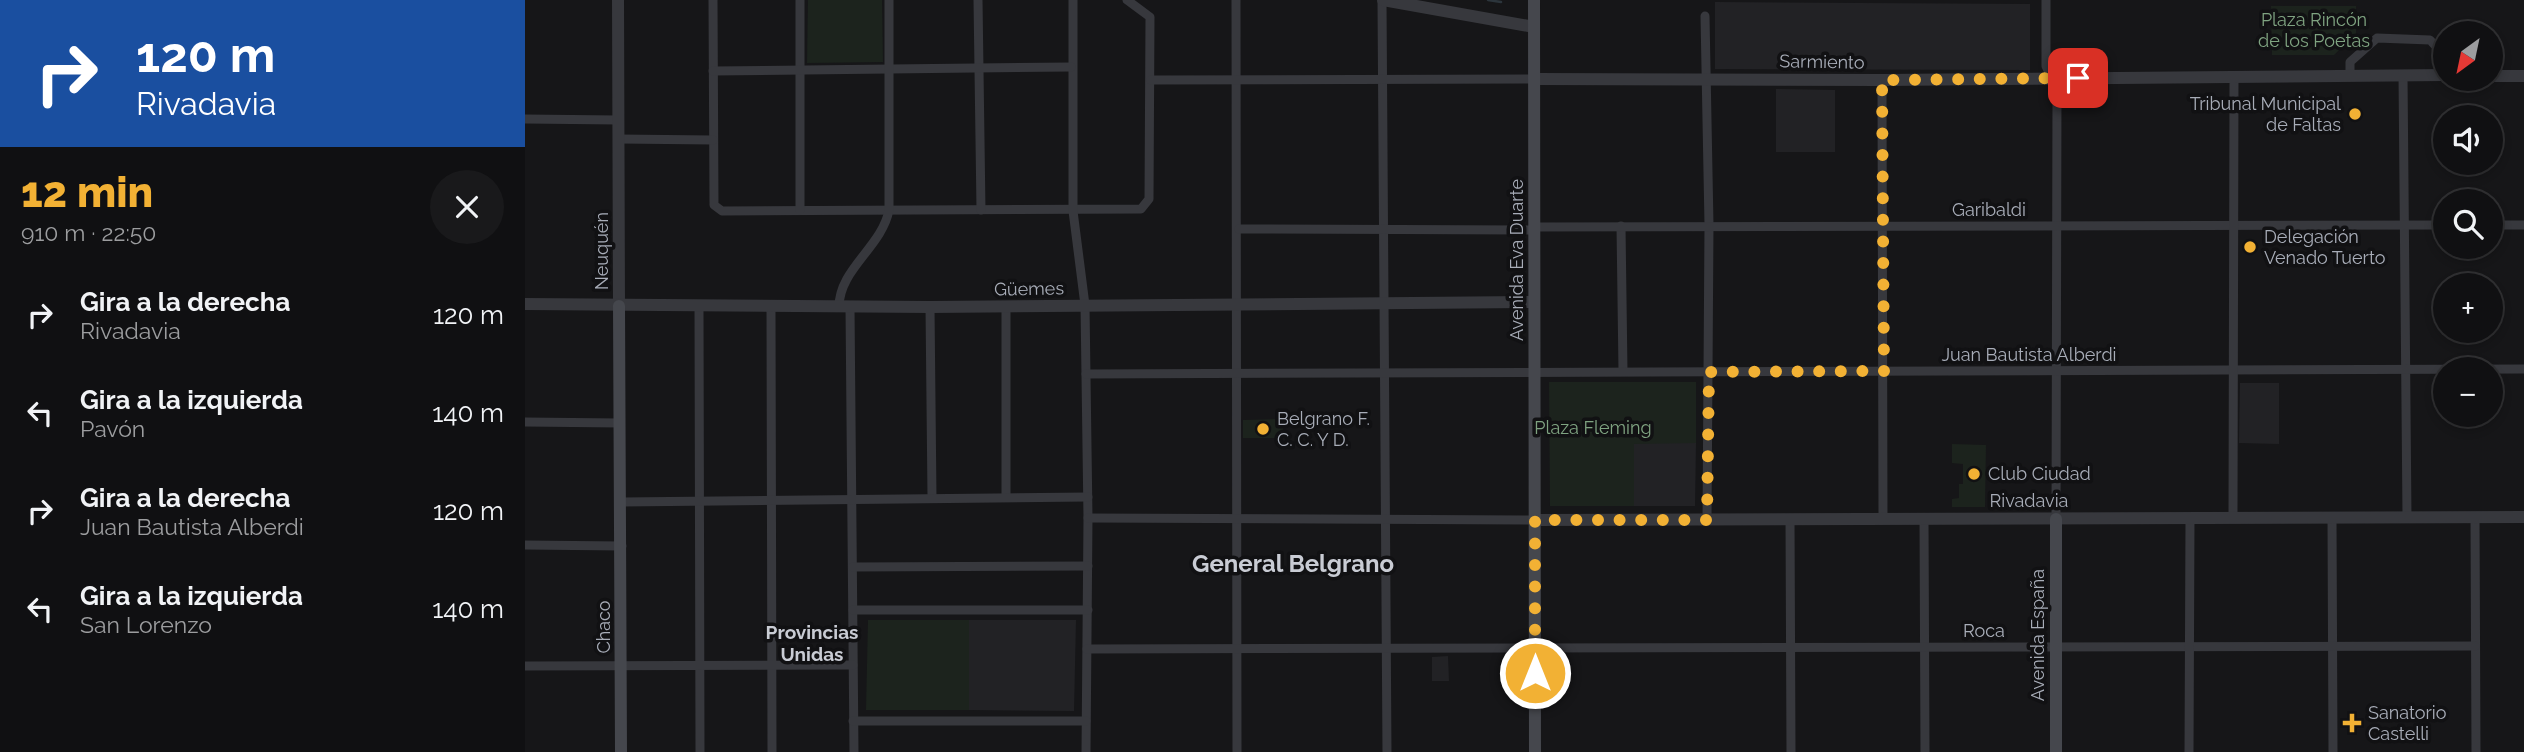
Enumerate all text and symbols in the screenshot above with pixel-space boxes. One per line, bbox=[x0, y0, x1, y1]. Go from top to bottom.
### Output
park label: Plaza Rincón de los Poetas bbox=[2258, 9, 2370, 51]
north arrow bbox=[2433, 21, 2503, 91]
map controls bbox=[2433, 21, 2503, 427]
text: 120 m bbox=[136, 26, 275, 83]
icon: right bbox=[21, 28, 112, 119]
pin bbox=[2048, 48, 2108, 108]
street label: Sarmiento bbox=[1779, 50, 1865, 73]
icon: arrive bbox=[2059, 59, 2097, 97]
text: Rivadavia bbox=[136, 85, 276, 122]
place label: Tribunal Municipal de Faltas bbox=[2190, 93, 2341, 135]
button: sound bbox=[2433, 105, 2503, 175]
marker: Tribunal Municipal de Faltas bbox=[2347, 106, 2363, 122]
text: 12 min bbox=[21, 168, 153, 217]
button: close bbox=[430, 170, 504, 244]
street label: Avenida Eva Duarte bbox=[1506, 179, 1527, 341]
button: search bbox=[2433, 189, 2503, 259]
street label: Garibaldi bbox=[1952, 199, 2026, 220]
street label: Neuquén bbox=[591, 212, 612, 290]
text: 910 m · 22:50 bbox=[21, 219, 156, 246]
place label: Delegación Venado Tuerto bbox=[2264, 226, 2386, 268]
marker: Delegación Venado Tuerto bbox=[2242, 239, 2258, 255]
button: + bbox=[2433, 273, 2503, 343]
street label: Güemes bbox=[994, 277, 1064, 300]
text: Gira a la derecha bbox=[80, 287, 290, 317]
icon: right bbox=[21, 296, 59, 334]
text: 120 m bbox=[433, 300, 504, 330]
text: Rivadavia bbox=[80, 317, 181, 344]
street label: Juan Bautista Alberdi bbox=[1941, 344, 2117, 365]
button: − bbox=[2433, 357, 2503, 427]
text: Gira a la izquierda bbox=[80, 385, 303, 415]
icon: left bbox=[21, 394, 59, 432]
text: 140 m bbox=[432, 398, 504, 428]
place label: Belgrano F. C. C. Y D. bbox=[1277, 408, 1370, 450]
text: Pavón bbox=[80, 415, 145, 442]
park label: Plaza Fleming bbox=[1534, 417, 1652, 438]
marker: Belgrano F. C. C. Y D. bbox=[1255, 421, 1271, 437]
place label: Club Ciudad bbox=[1988, 463, 2091, 484]
marker: Club Ciudad bbox=[1966, 466, 1982, 482]
text: Gira a la derecha bbox=[80, 483, 290, 513]
street label: Rivadavia bbox=[1990, 490, 2068, 511]
icon: right bbox=[21, 492, 59, 530]
text: 120 m bbox=[433, 496, 504, 526]
text: Juan Bautista Alberdi bbox=[80, 513, 304, 540]
district label: General Belgrano bbox=[1192, 549, 1394, 578]
street label: Avenida España bbox=[2027, 569, 2048, 701]
text: Gira a la izquierda bbox=[80, 581, 303, 611]
icon: left bbox=[21, 590, 59, 628]
text: 140 m bbox=[432, 594, 504, 624]
street label: Chaco bbox=[593, 600, 614, 654]
text: San Lorenzo bbox=[80, 611, 212, 638]
street label: Roca bbox=[1963, 620, 2005, 641]
district label: Provincias Unidas bbox=[766, 621, 858, 665]
position arrow bbox=[1498, 636, 1572, 710]
place label: Sanatorio Castelli bbox=[2368, 702, 2447, 744]
marker: Sanatorio Castelli bbox=[2342, 713, 2362, 733]

